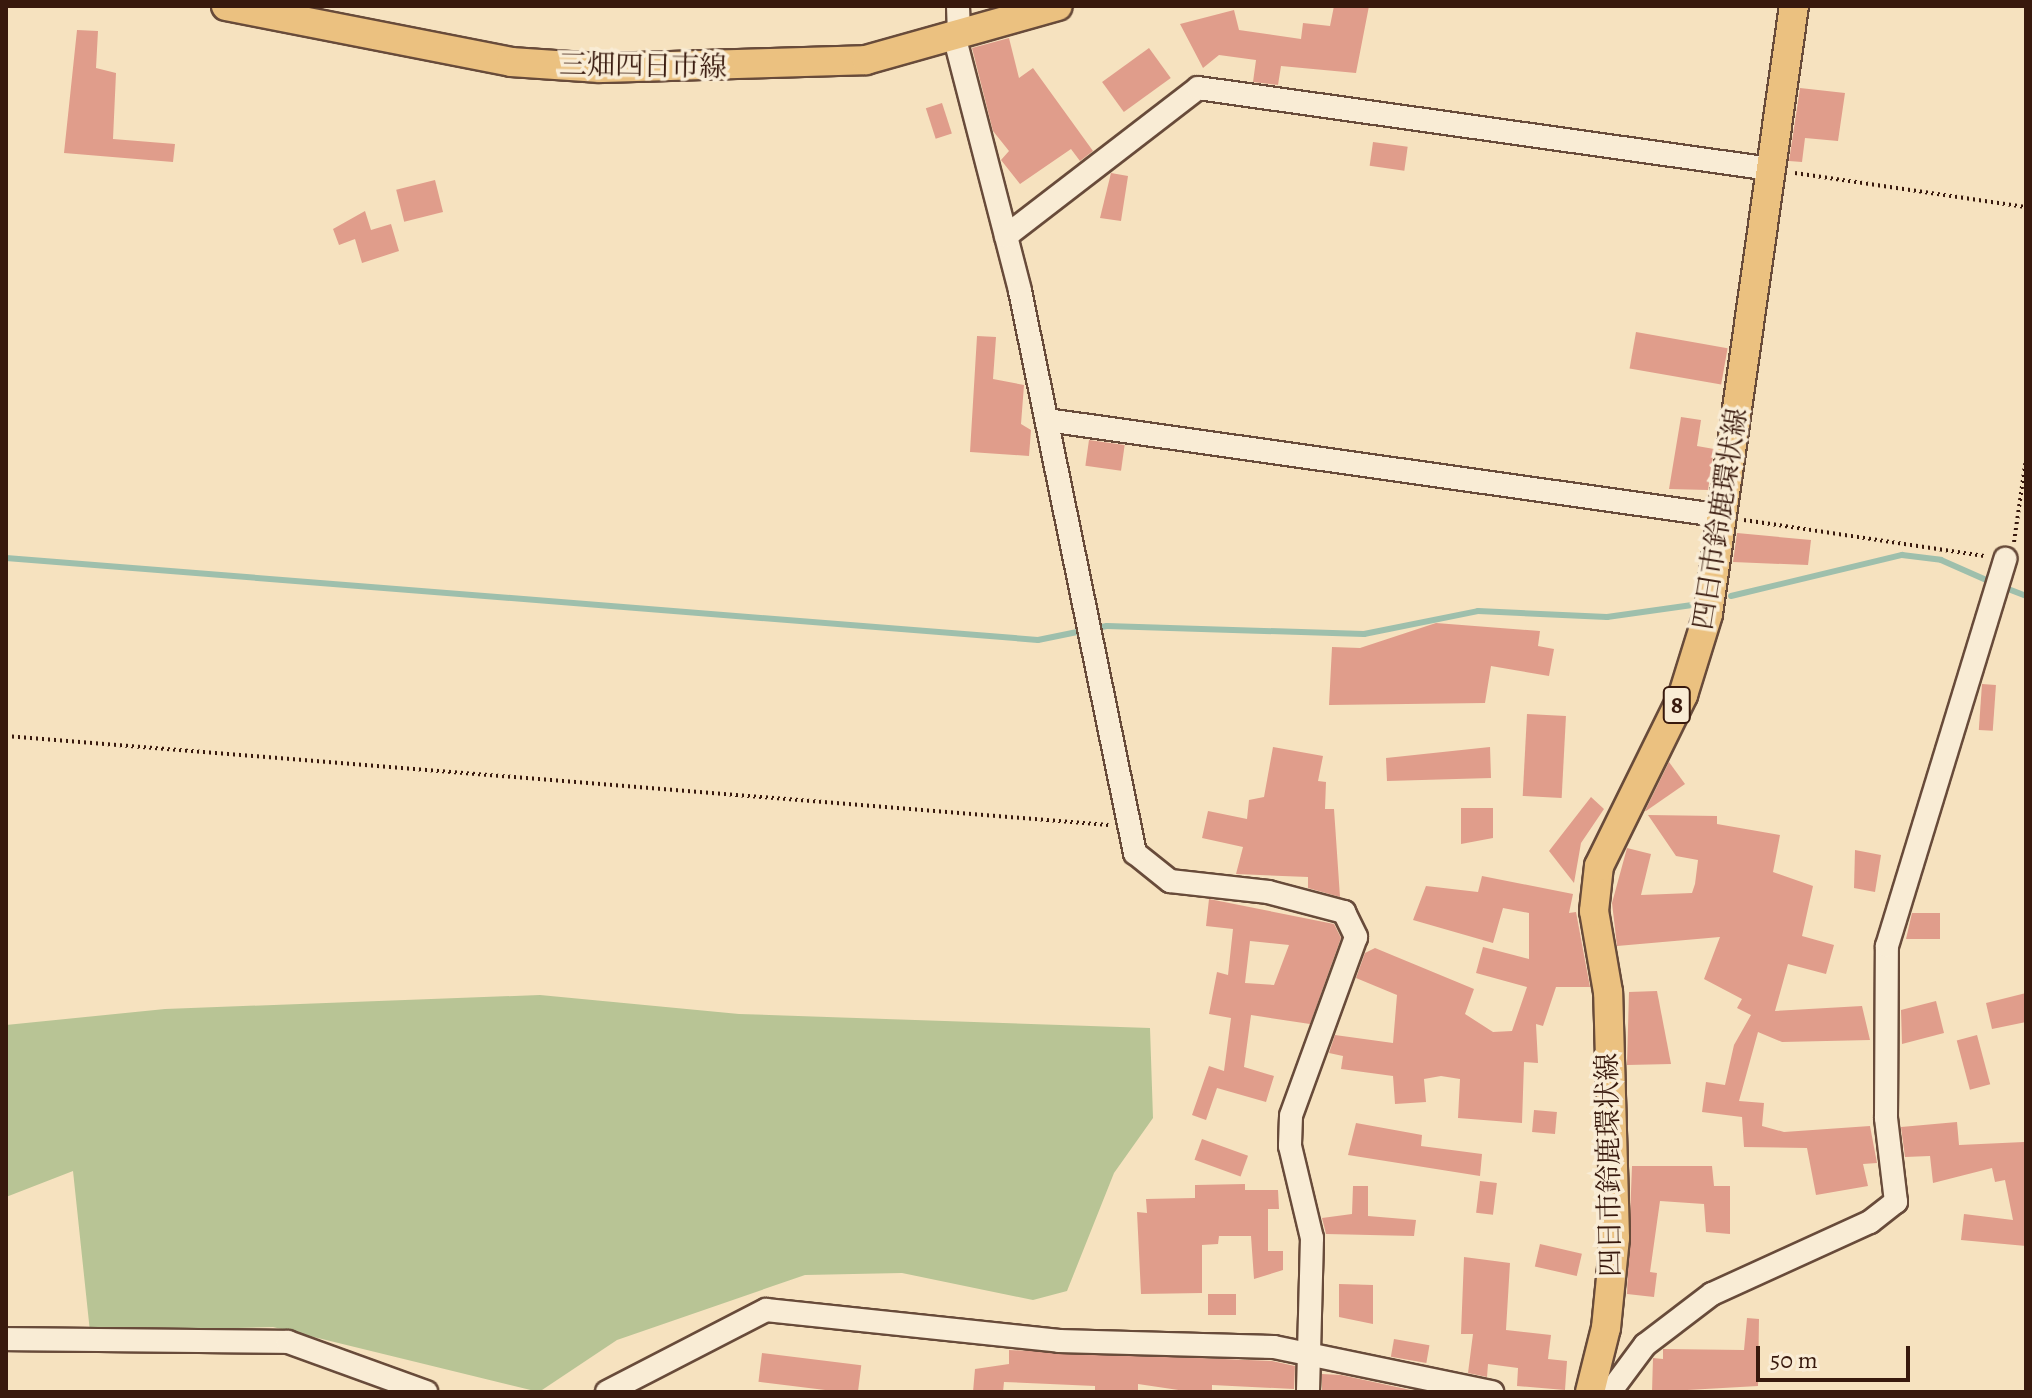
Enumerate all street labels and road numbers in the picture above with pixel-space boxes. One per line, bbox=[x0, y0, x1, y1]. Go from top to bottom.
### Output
street label: 三畑四日市線 bbox=[559, 48, 727, 84]
street label: 四日市鈴鹿環状線 bbox=[1686, 406, 1754, 632]
road number: 8 bbox=[1661, 683, 1693, 727]
street label: 四日市鈴鹿環状線 bbox=[1590, 1053, 1628, 1277]

